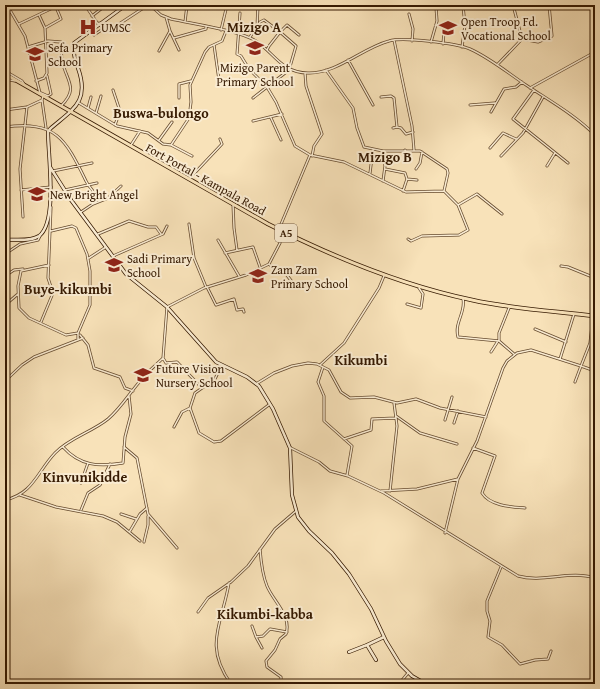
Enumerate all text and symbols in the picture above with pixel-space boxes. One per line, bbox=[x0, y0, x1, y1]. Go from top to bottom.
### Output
place label: Open Troop Fd. Vocational School bbox=[461, 13, 551, 44]
hospital icon: UMSC bbox=[78, 17, 98, 37]
district label: Mizigo A bbox=[227, 17, 281, 37]
school or university icon: Open Troop Fd. Vocational School bbox=[438, 18, 458, 38]
place label: UMSC bbox=[101, 19, 132, 36]
school or university icon: Mizigo Parent Primary School bbox=[245, 38, 265, 58]
place label: Sefa Primary School bbox=[48, 39, 113, 70]
school or university icon: Sefa Primary School bbox=[25, 44, 45, 64]
place label: Mizigo Parent Primary School bbox=[216, 59, 294, 90]
district label: Buswa-bulongo bbox=[113, 103, 209, 123]
street label: Fort Portal - Kampala Road bbox=[143, 139, 270, 219]
district label: Mizigo B bbox=[358, 147, 412, 167]
school or university icon: New Bright Angel bbox=[27, 184, 47, 204]
place label: New Bright Angel bbox=[50, 186, 139, 203]
road number: A5 bbox=[275, 224, 297, 242]
place label: Sadi Primary School bbox=[127, 250, 192, 281]
school or university icon: Sadi Primary School bbox=[104, 255, 124, 275]
place label: Zam Zam Primary School bbox=[271, 261, 349, 292]
school or university icon: Zam Zam Primary School bbox=[248, 266, 268, 286]
district label: Buye-kikumbi bbox=[24, 279, 113, 299]
district label: Kikumbi bbox=[334, 350, 388, 370]
place label: Future Vision Nursery School bbox=[156, 360, 233, 391]
school or university icon: Future Vision Nursery School bbox=[133, 365, 153, 385]
district label: Kinvunikidde bbox=[43, 467, 127, 487]
district label: Kikumbi-kabba bbox=[217, 604, 314, 624]

